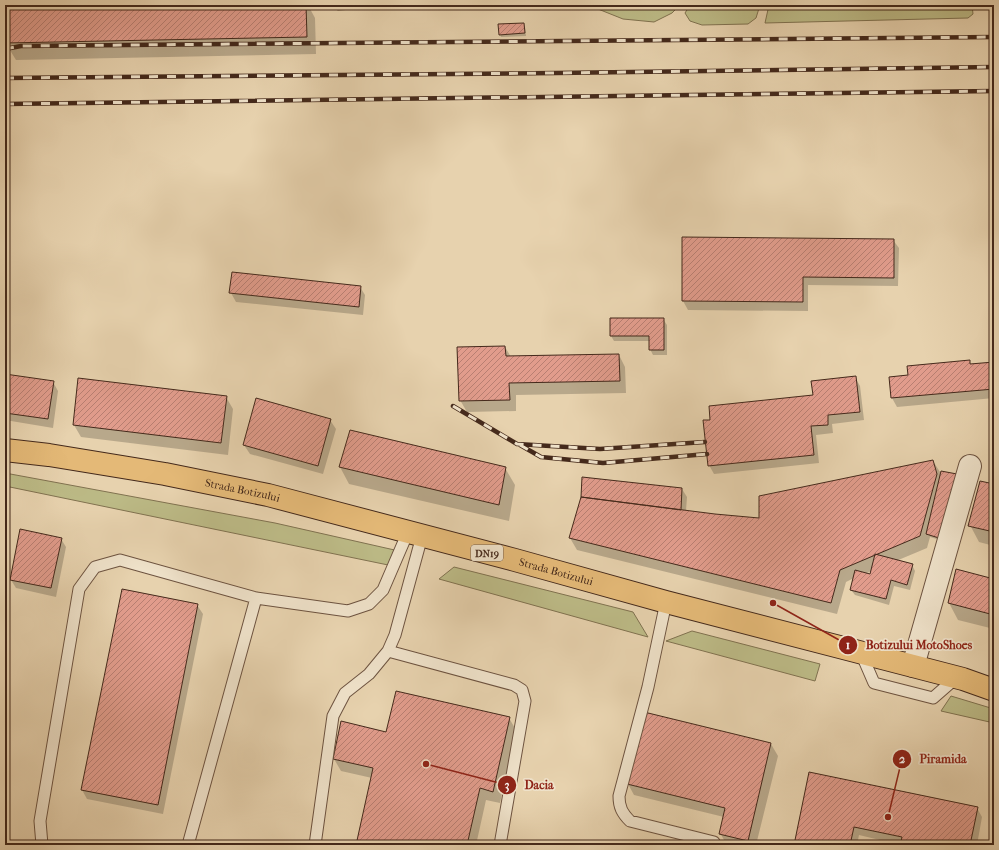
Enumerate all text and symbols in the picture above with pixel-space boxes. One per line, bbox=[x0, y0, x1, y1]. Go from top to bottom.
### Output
street label: Strada Botizului bbox=[204, 476, 282, 505]
road number: DN19 bbox=[471, 545, 503, 561]
street label: Strada Botizului bbox=[517, 555, 595, 589]
callout: Botizului MotoShoes bbox=[838, 633, 980, 657]
text: 1 bbox=[846, 638, 850, 652]
text: Botizului MotoShoes bbox=[866, 638, 973, 652]
callout: Piramida bbox=[892, 747, 975, 771]
text: 2 bbox=[899, 752, 906, 766]
text: Piramida bbox=[920, 752, 967, 766]
callout: Dacia bbox=[497, 773, 562, 797]
text: 3 bbox=[505, 778, 510, 793]
text: Dacia bbox=[524, 778, 554, 792]

